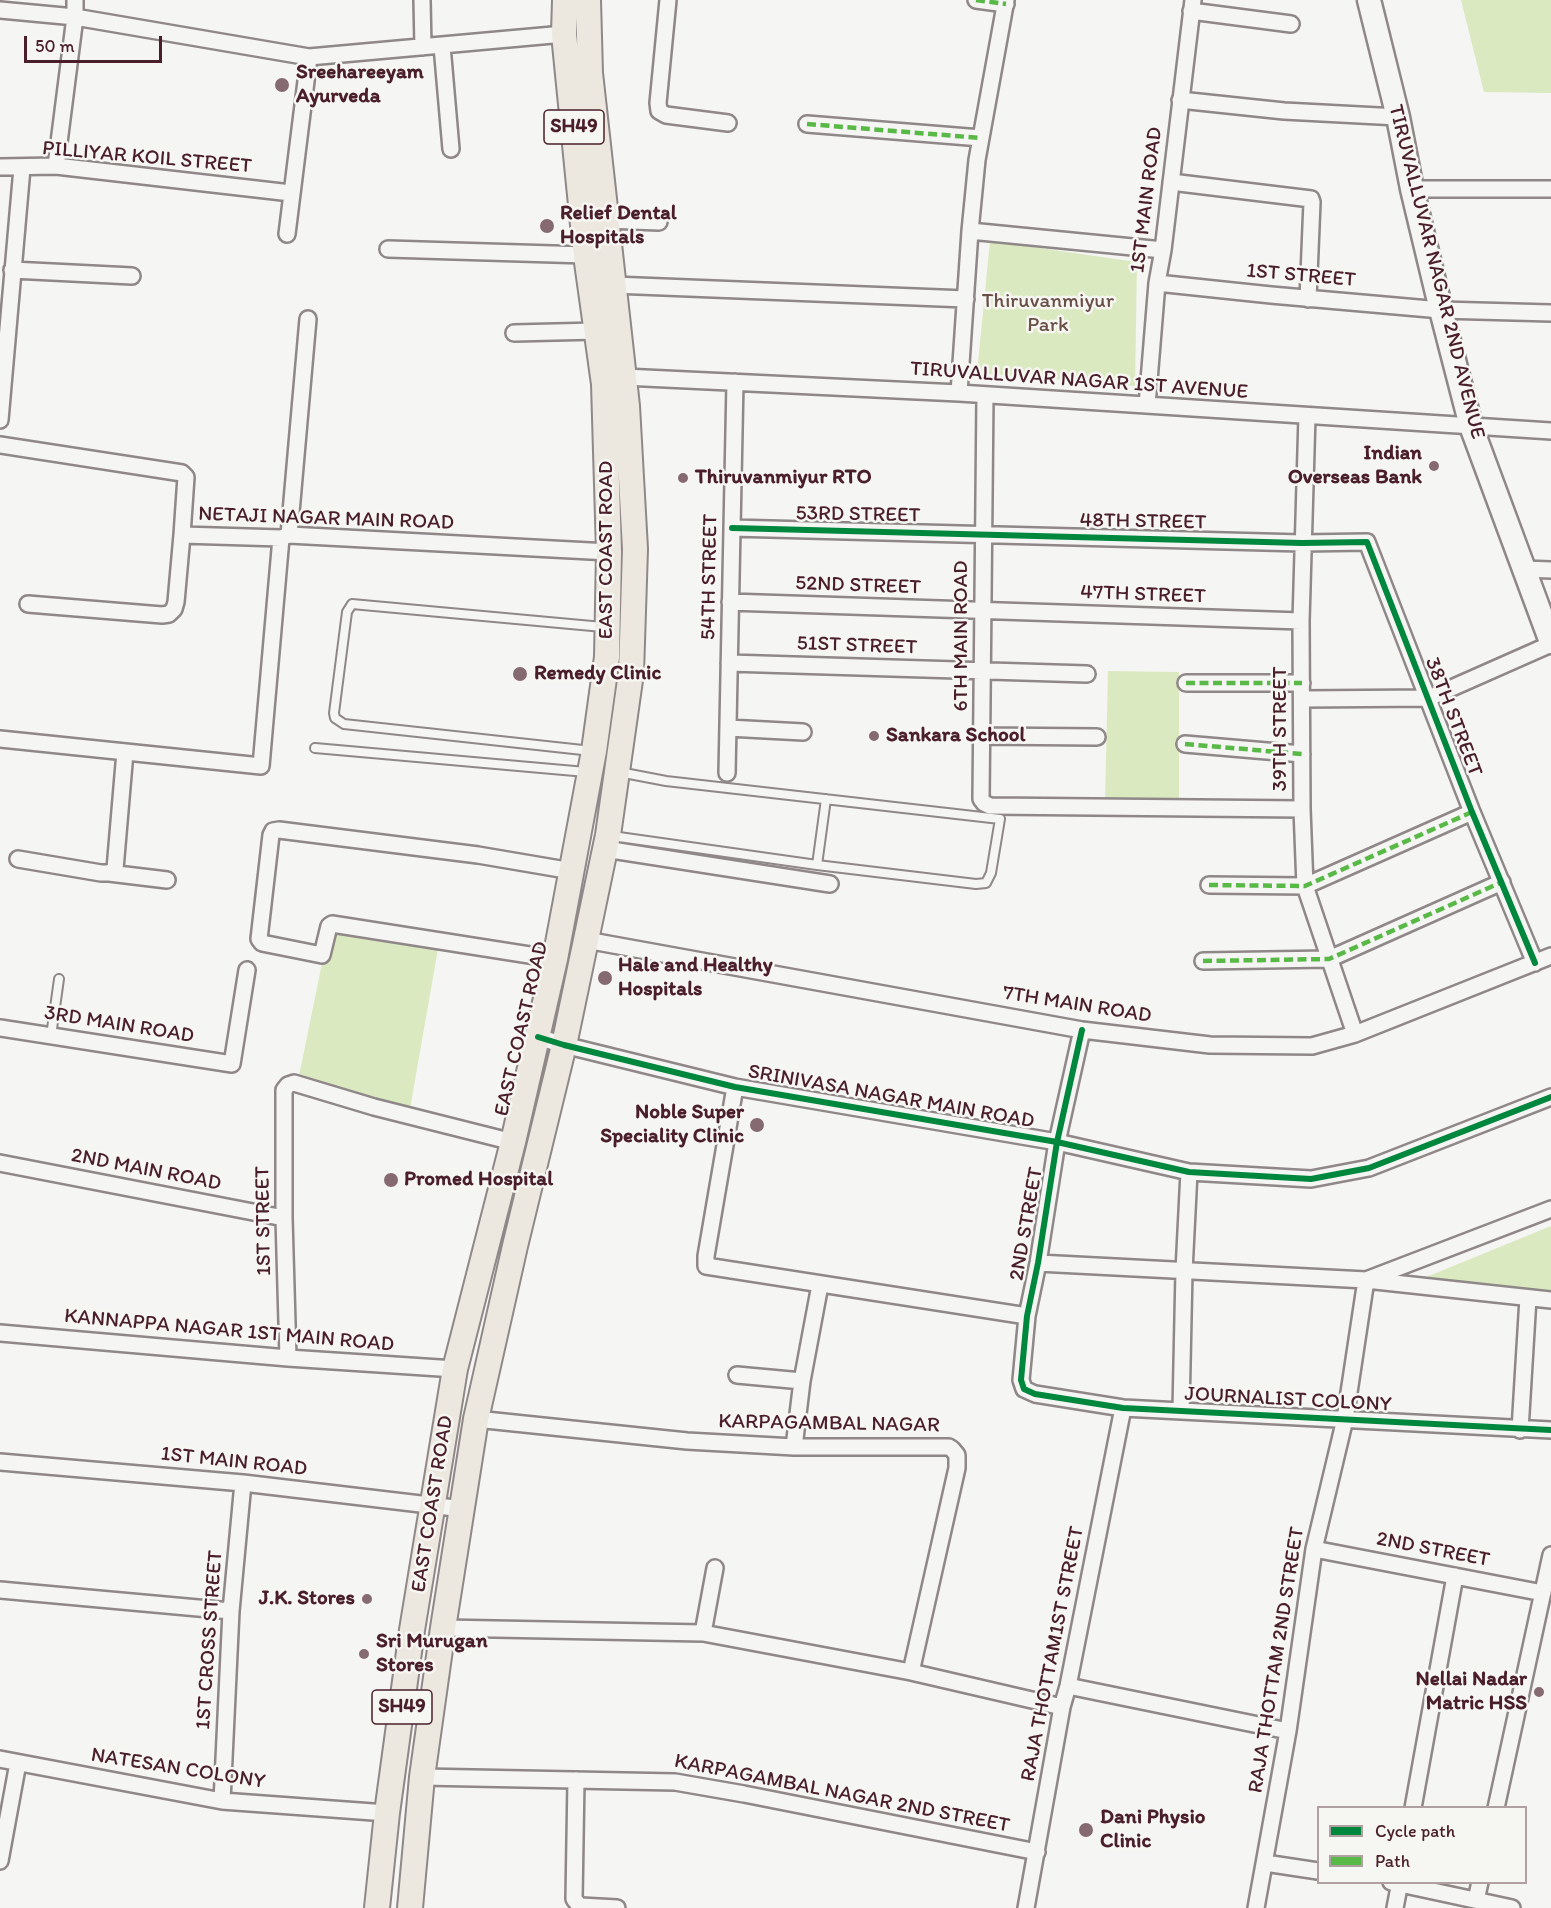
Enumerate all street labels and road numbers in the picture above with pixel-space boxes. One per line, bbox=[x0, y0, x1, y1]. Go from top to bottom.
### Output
street label: TIRUVALLUVAR NAGAR 2ND AVENUE bbox=[1382, 102, 1490, 442]
road number: SH49 bbox=[544, 110, 604, 144]
street label: 1ST MAIN ROAD bbox=[1126, 126, 1168, 274]
street label: PILLIYAR KOIL STREET bbox=[41, 136, 253, 180]
street label: 1ST STREET bbox=[1245, 259, 1357, 293]
street label: TIRUVALLUVAR NAGAR 1ST AVENUE bbox=[909, 357, 1249, 405]
street label: EAST COAST ROAD bbox=[594, 461, 620, 639]
street label: 53RD STREET bbox=[795, 501, 921, 529]
street label: NETAJI NAGAR MAIN ROAD bbox=[198, 502, 454, 536]
street label: 48TH STREET bbox=[1079, 508, 1207, 536]
street label: 54TH STREET bbox=[696, 514, 724, 640]
street label: 6TH MAIN ROAD bbox=[949, 560, 975, 712]
street label: 52ND STREET bbox=[795, 571, 921, 601]
street label: 47TH STREET bbox=[1080, 580, 1206, 610]
street label: 51ST STREET bbox=[796, 631, 918, 661]
street label: 38TH STREET bbox=[1419, 654, 1487, 780]
street label: 39TH STREET bbox=[1268, 666, 1294, 792]
street label: EAST COAST ROAD bbox=[490, 939, 554, 1119]
street label: 7TH MAIN ROAD bbox=[1001, 981, 1153, 1029]
street label: 3RD MAIN ROAD bbox=[42, 1001, 196, 1049]
street label: SRINIVASA NAGAR MAIN ROAD bbox=[746, 1059, 1036, 1135]
street label: 2ND MAIN ROAD bbox=[69, 1143, 223, 1197]
street label: 2ND STREET bbox=[1005, 1165, 1049, 1283]
street label: 1ST STREET bbox=[250, 1166, 278, 1276]
street label: KANNAPPA NAGAR 1ST MAIN ROAD bbox=[63, 1304, 395, 1358]
street label: JOURNALIST COLONY bbox=[1184, 1382, 1392, 1418]
street label: KARPAGAMBAL NAGAR bbox=[718, 1409, 940, 1439]
street label: EAST COAST ROAD bbox=[407, 1414, 459, 1594]
street label: 1ST MAIN ROAD bbox=[160, 1442, 308, 1482]
street label: RAJA THOTTAM1ST STREET bbox=[1016, 1524, 1090, 1784]
street label: RAJA THOTTAM 2ND STREET bbox=[1244, 1525, 1310, 1795]
street label: 2ND STREET bbox=[1374, 1527, 1492, 1573]
street label: 1ST CROSS STREET bbox=[191, 1549, 229, 1731]
road number: SH49 bbox=[372, 1690, 432, 1724]
street label: NATESAN COLONY bbox=[89, 1743, 267, 1795]
street label: KARPAGAMBAL NAGAR 2ND STREET bbox=[672, 1749, 1012, 1839]

